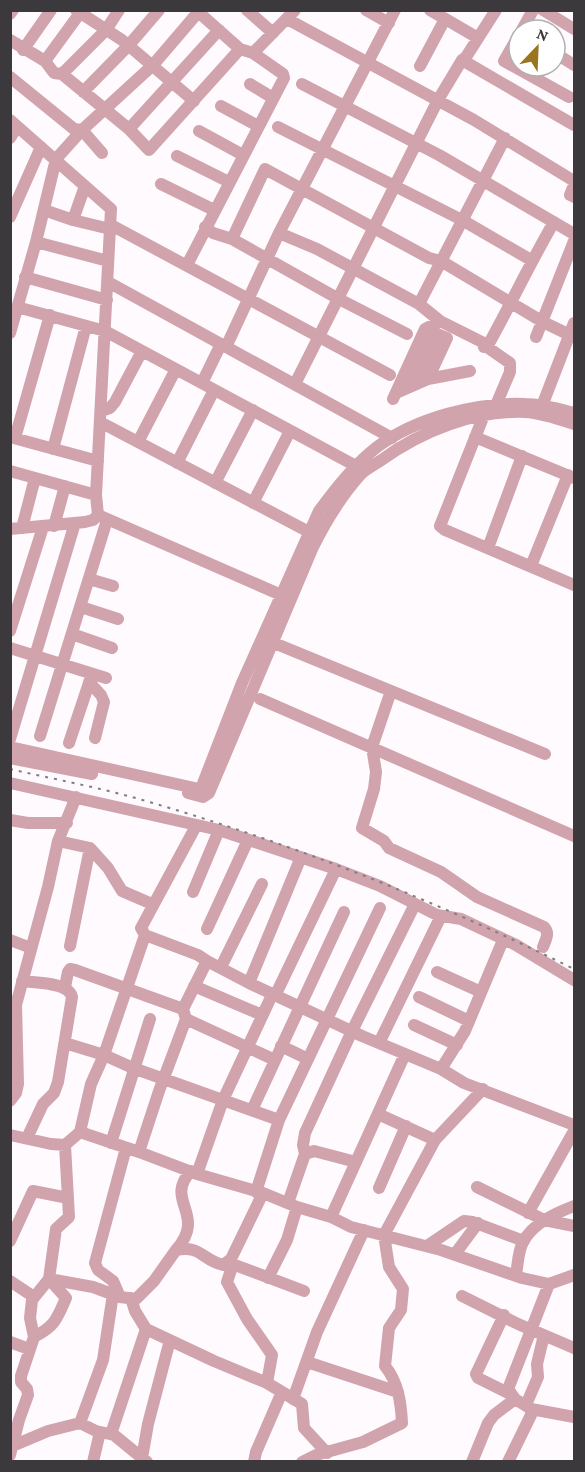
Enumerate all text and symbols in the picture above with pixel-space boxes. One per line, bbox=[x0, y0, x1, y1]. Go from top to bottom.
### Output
north arrow bbox=[507, 18, 567, 78]
text: N bbox=[534, 25, 551, 45]

